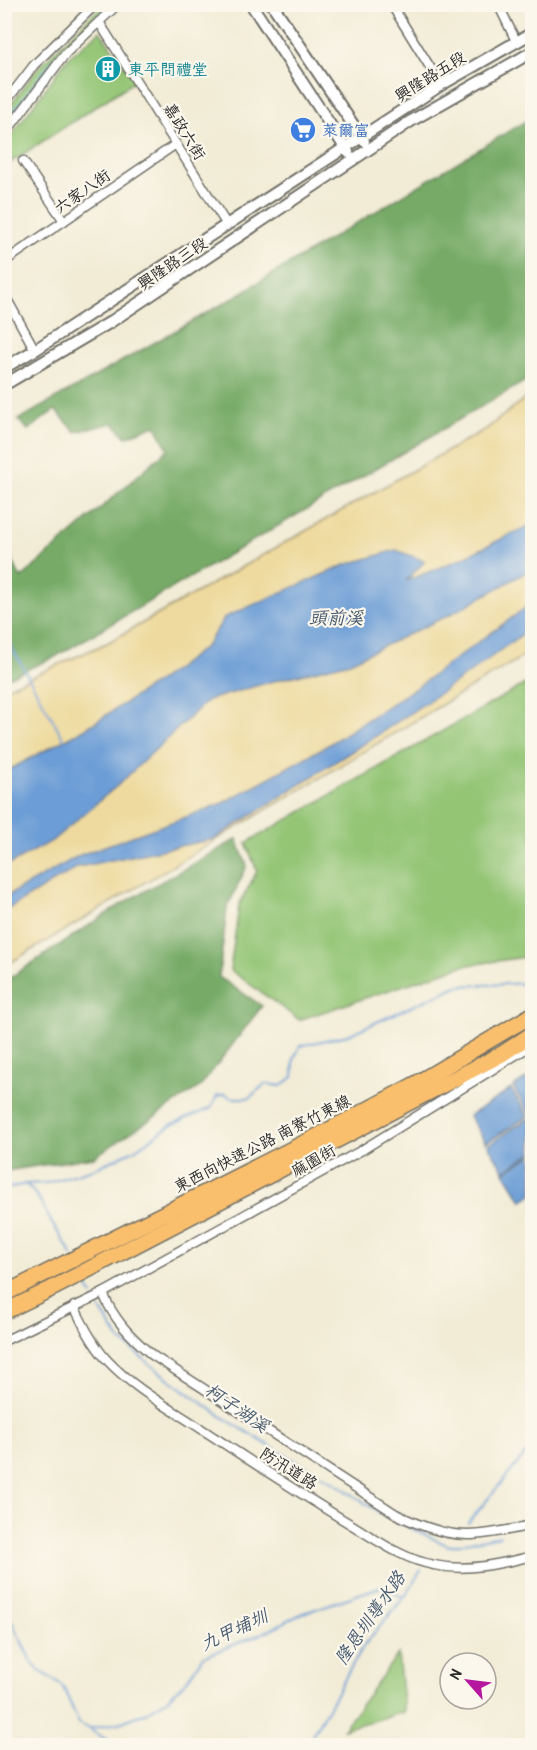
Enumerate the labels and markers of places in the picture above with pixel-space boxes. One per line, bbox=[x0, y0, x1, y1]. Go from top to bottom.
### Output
building icon: 東平問禮堂 bbox=[93, 54, 123, 84]
place label: 東平問禮堂 bbox=[128, 58, 208, 80]
supermarket icon: 萊爾富 bbox=[288, 115, 318, 145]
place label: 萊爾富 bbox=[322, 119, 370, 141]

